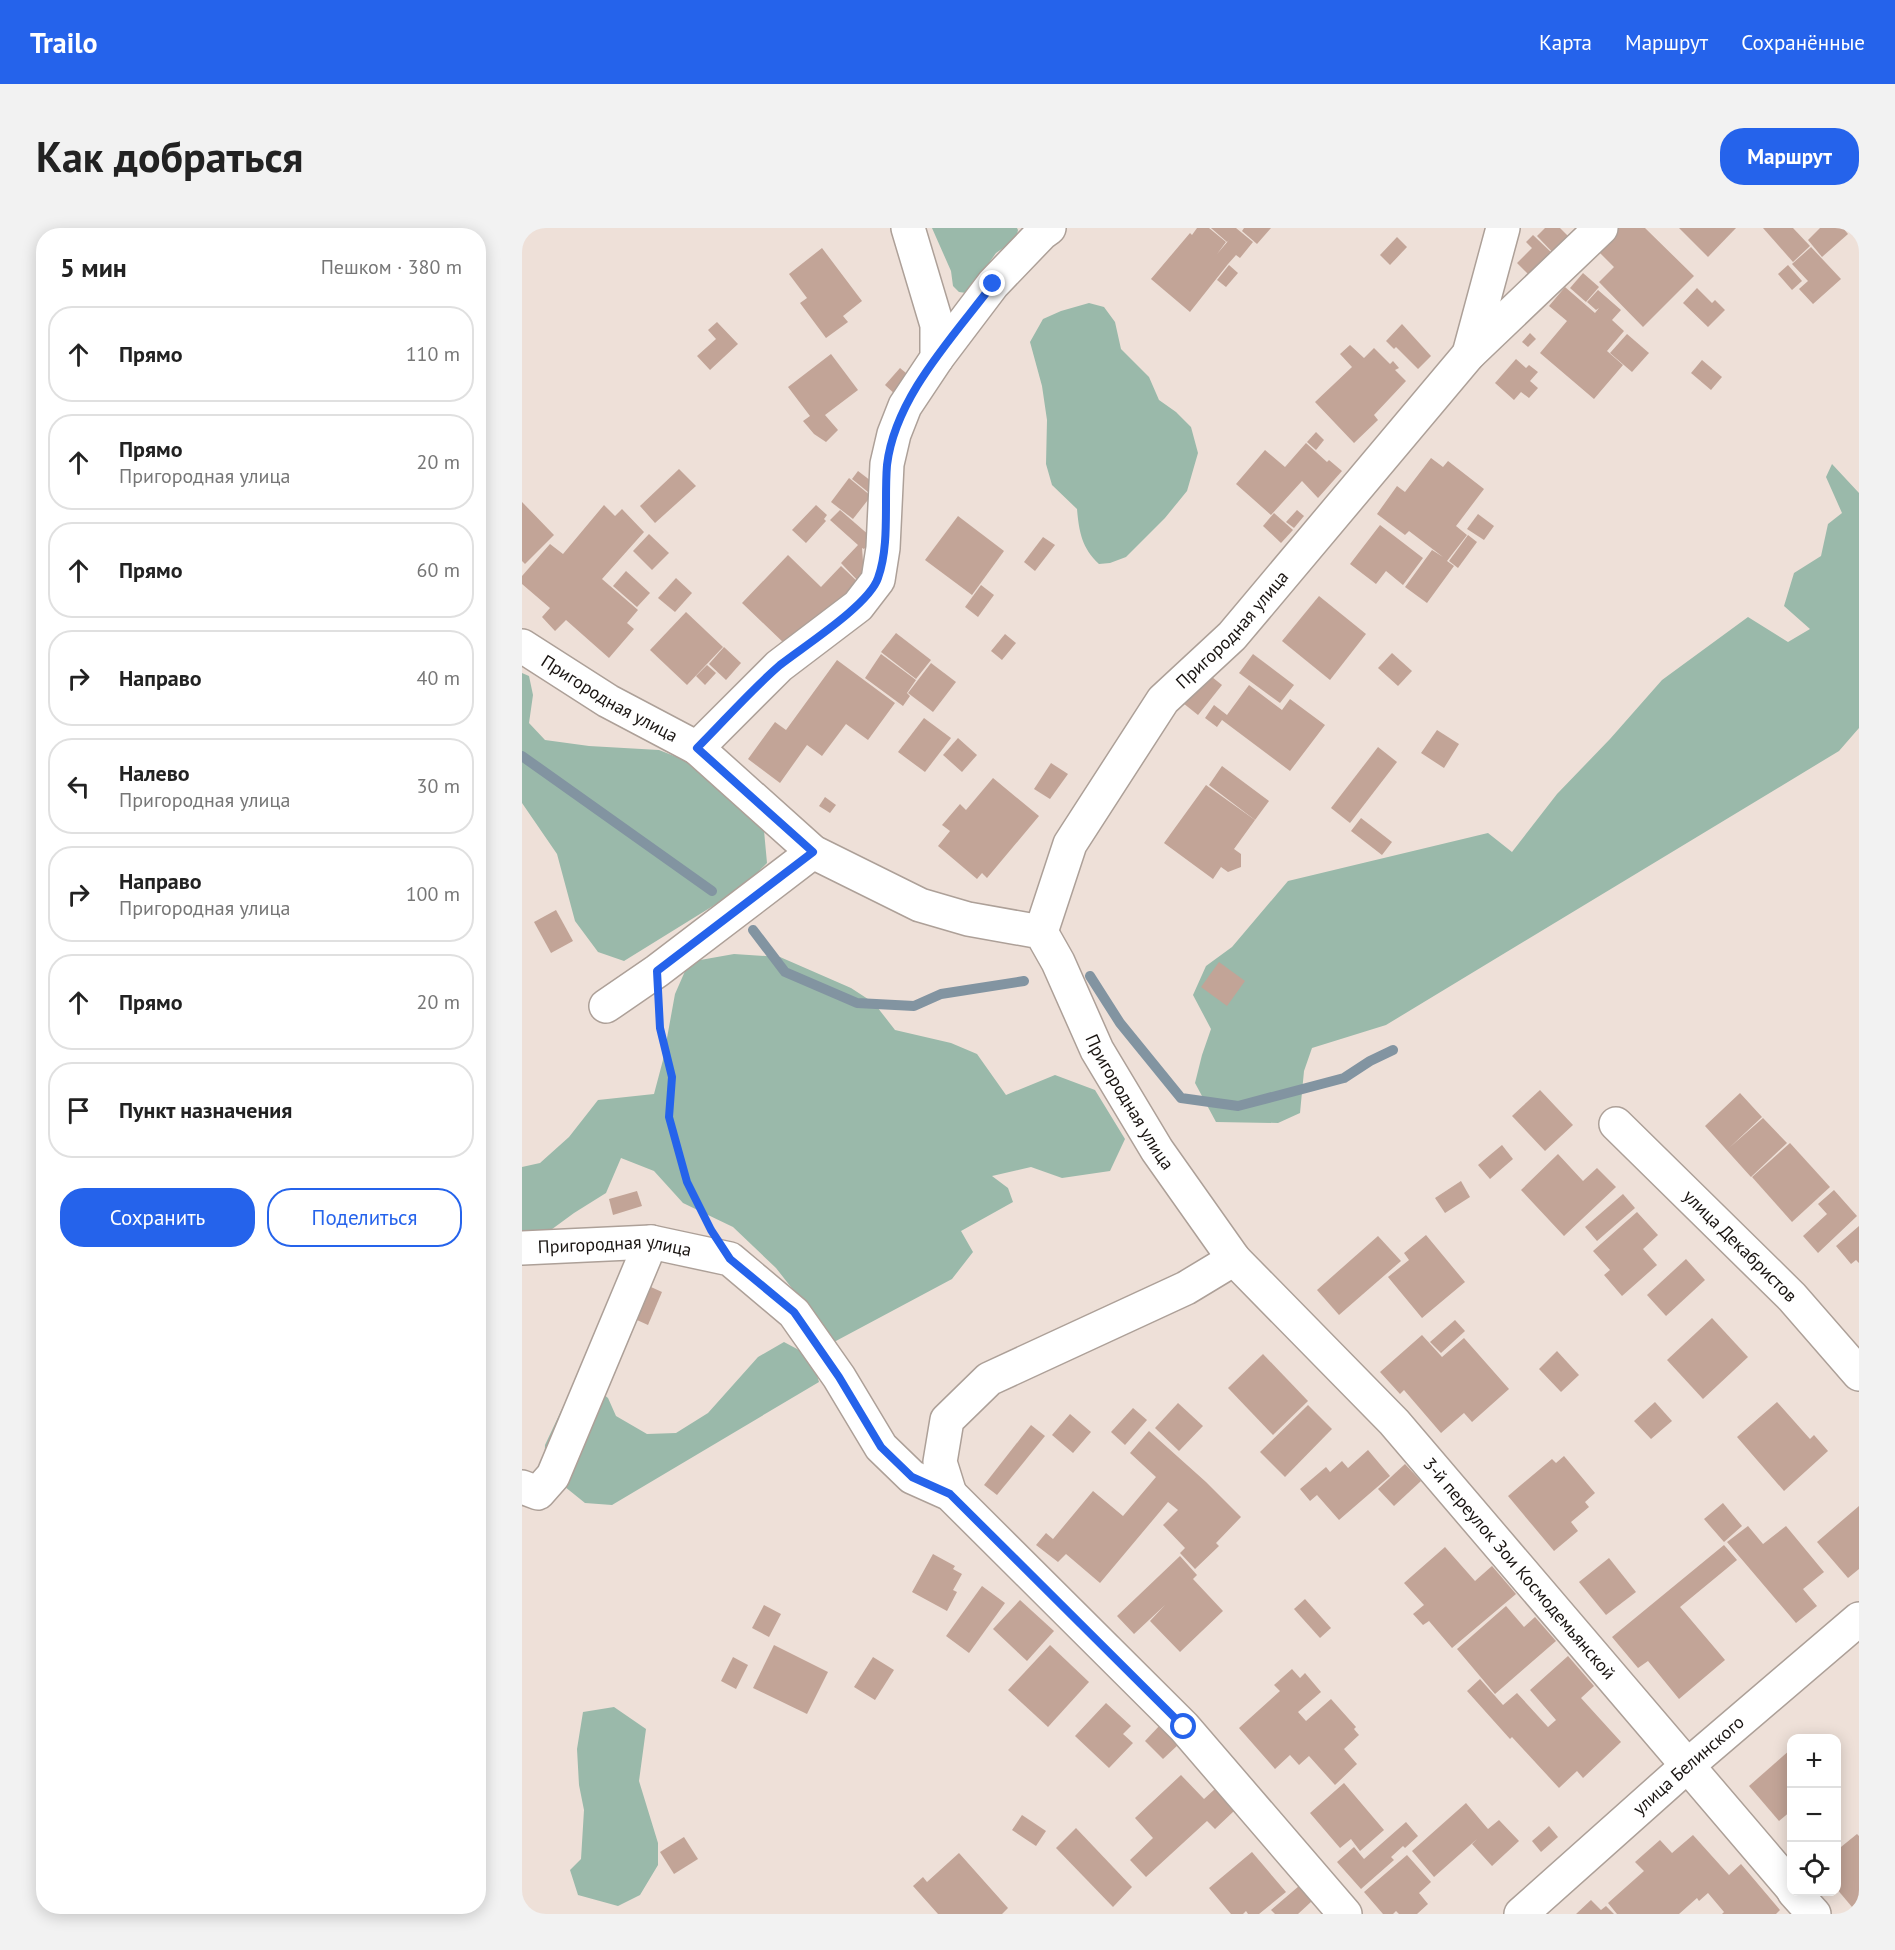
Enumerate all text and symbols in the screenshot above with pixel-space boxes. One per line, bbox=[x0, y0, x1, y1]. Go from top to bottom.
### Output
text: Trailo bbox=[30, 24, 97, 61]
text: Карта bbox=[1539, 29, 1592, 56]
text: Маршрут bbox=[1625, 29, 1708, 56]
text: Сохранённые bbox=[1741, 29, 1865, 56]
button: Маршрут bbox=[1720, 128, 1859, 185]
text: Как добраться bbox=[36, 129, 303, 184]
text: 5 мин bbox=[60, 251, 127, 284]
text: Пешком · 380 m bbox=[321, 254, 462, 280]
route end bbox=[979, 270, 1005, 296]
icon: ahead bbox=[62, 338, 95, 371]
text: Прямо bbox=[119, 340, 182, 368]
text: 110 m bbox=[406, 341, 460, 367]
text: Прямо bbox=[119, 435, 182, 463]
icon: ahead bbox=[62, 446, 95, 479]
text: 20 m bbox=[417, 449, 460, 475]
text: Пригородная улица bbox=[119, 463, 290, 489]
icon: ahead bbox=[62, 554, 95, 587]
text: Прямо bbox=[119, 556, 182, 584]
text: 60 m bbox=[417, 557, 460, 583]
street label: Пригородная улица bbox=[1171, 565, 1293, 693]
street label: Пригородная улица bbox=[537, 649, 682, 747]
icon: right bbox=[62, 662, 95, 695]
text: Направо bbox=[119, 664, 202, 692]
text: 40 m bbox=[417, 665, 460, 691]
text: Налево bbox=[119, 759, 190, 787]
icon: left bbox=[62, 770, 95, 803]
text: 30 m bbox=[417, 773, 460, 799]
text: Пригородная улица bbox=[119, 787, 290, 813]
text: Направо bbox=[119, 867, 202, 895]
icon: right bbox=[62, 878, 95, 911]
text: 100 m bbox=[406, 881, 460, 907]
text: Пригородная улица bbox=[119, 895, 290, 921]
icon: ahead bbox=[62, 986, 95, 1019]
text: Прямо bbox=[119, 988, 182, 1016]
text: 20 m bbox=[417, 989, 460, 1015]
street label: Пригородная улица bbox=[1080, 1030, 1179, 1174]
icon: arrive bbox=[62, 1094, 95, 1127]
text: Пункт назначения bbox=[119, 1096, 292, 1124]
street label: улица Декабристов bbox=[1678, 1184, 1802, 1307]
button: Сохранить bbox=[60, 1188, 255, 1247]
button: Поделиться bbox=[267, 1188, 462, 1247]
street label: Пригородная улица bbox=[537, 1230, 694, 1261]
street label: 3-й переулок Зои Космодемьянской bbox=[1418, 1453, 1621, 1684]
street label: улица Белинского bbox=[1628, 1710, 1749, 1820]
route start bbox=[1170, 1713, 1196, 1739]
map controls bbox=[1787, 1734, 1841, 1896]
button: + bbox=[1787, 1734, 1841, 1788]
button: − bbox=[1787, 1788, 1841, 1842]
button: locate bbox=[1787, 1842, 1841, 1896]

